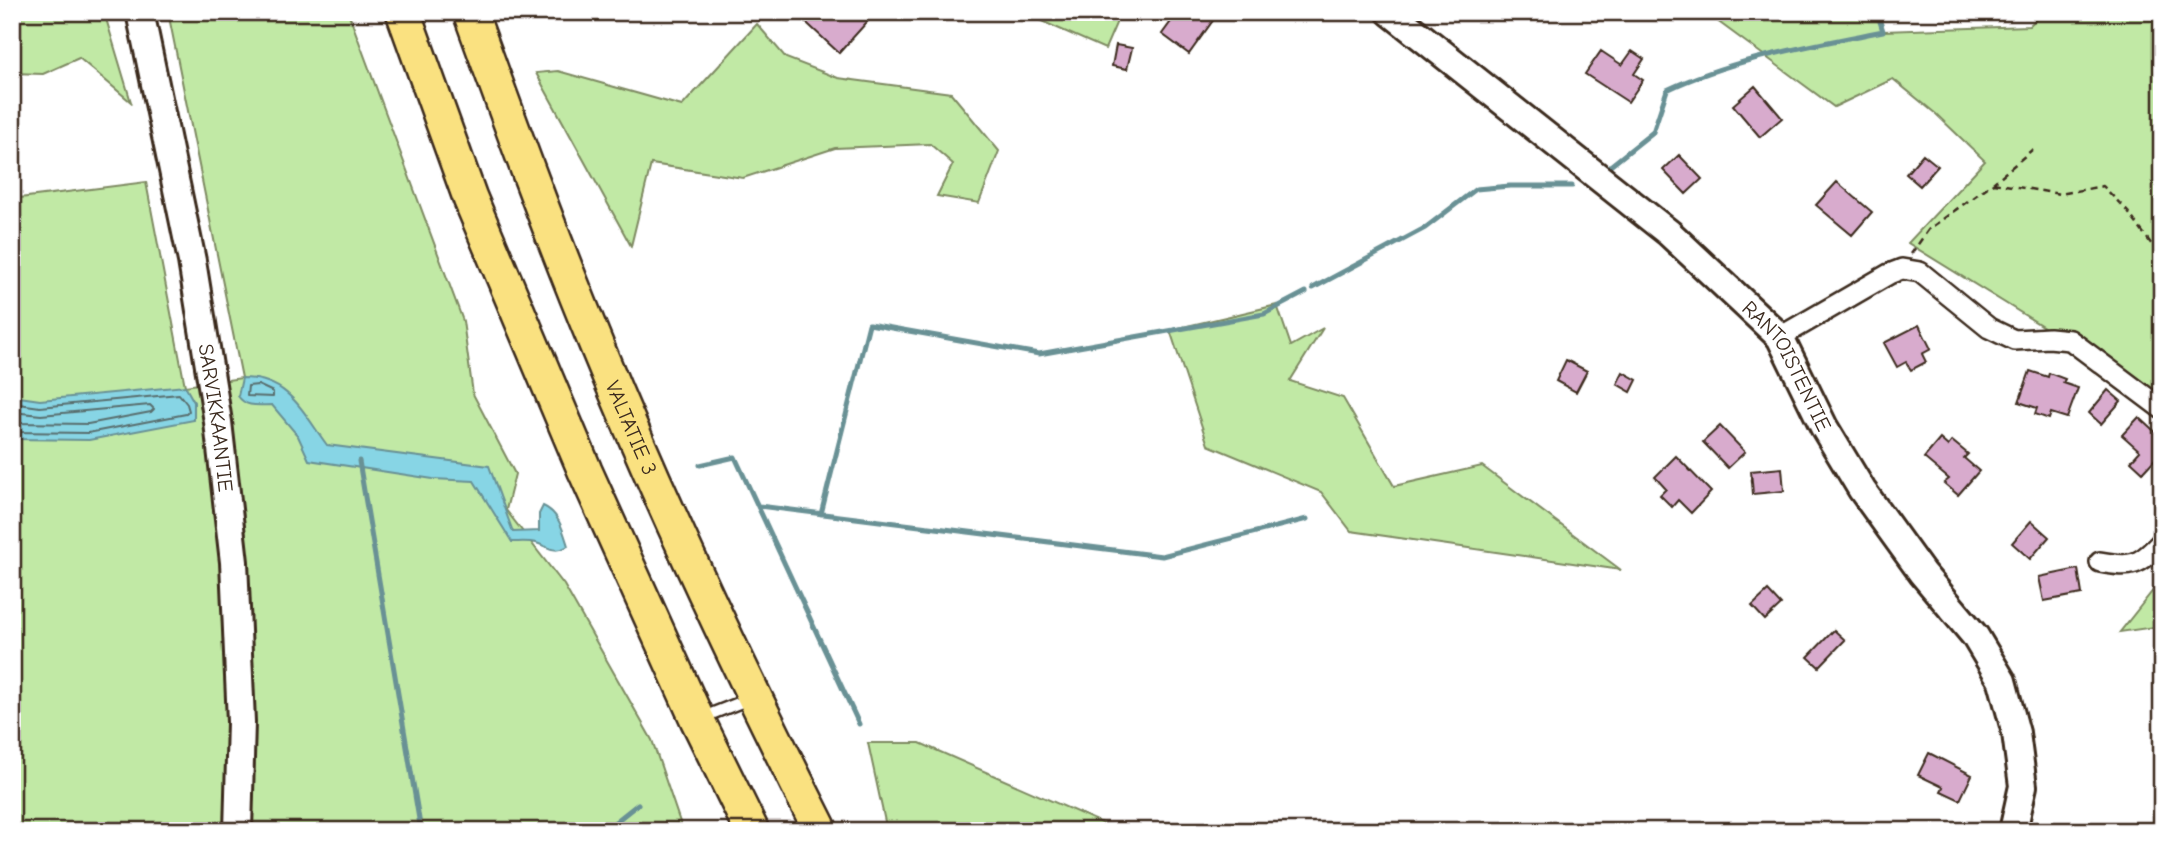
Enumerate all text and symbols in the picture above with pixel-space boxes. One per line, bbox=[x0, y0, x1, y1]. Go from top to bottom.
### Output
street label: RANTOISTENTIE bbox=[1737, 296, 1836, 435]
street label: SARVIKKAANTIE bbox=[194, 342, 238, 493]
street label: VALTATIE 3 bbox=[600, 377, 662, 479]

